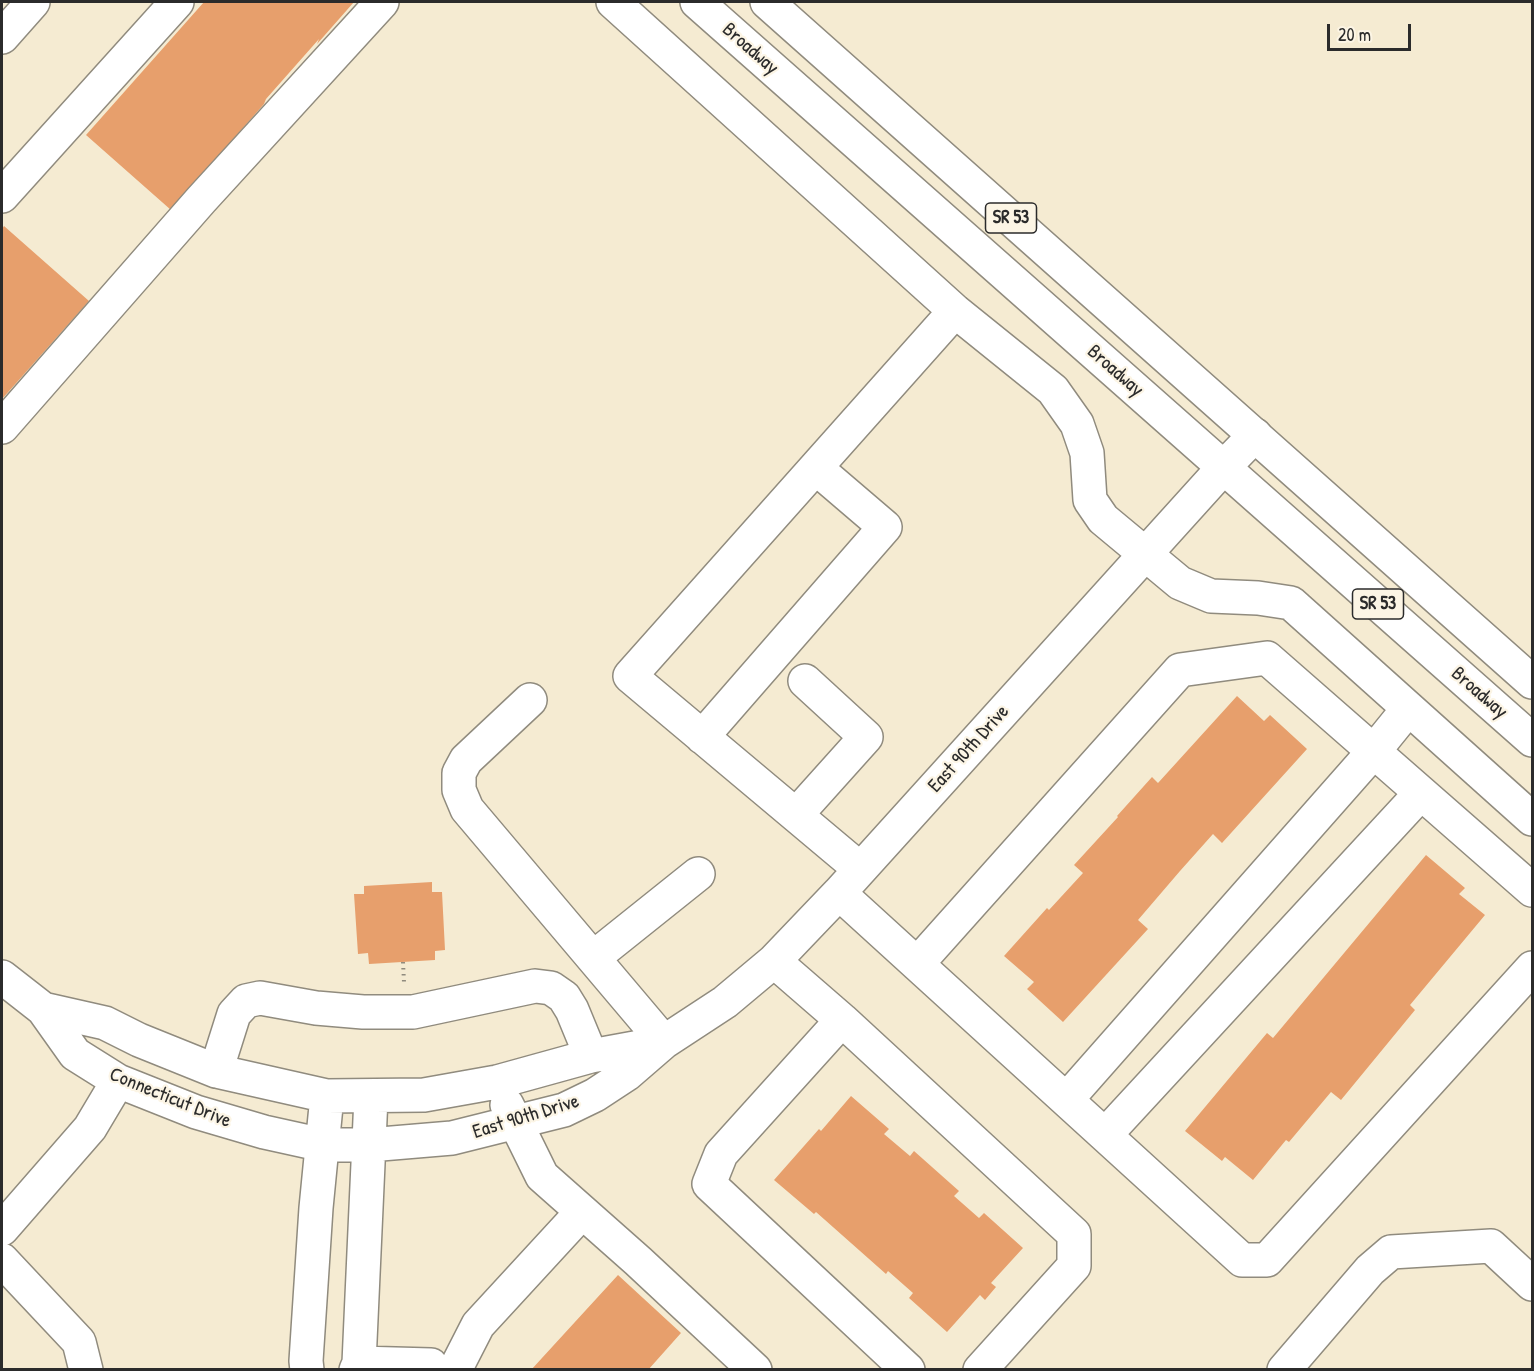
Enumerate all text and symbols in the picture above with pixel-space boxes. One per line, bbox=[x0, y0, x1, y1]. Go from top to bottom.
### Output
scale bar bbox=[1330, 12, 1414, 50]
street label: Broadway bbox=[717, 18, 783, 80]
text: 20 m bbox=[1338, 22, 1371, 47]
road number: SR 53 bbox=[986, 203, 1036, 233]
street label: Broadway bbox=[1082, 340, 1148, 402]
road number: SR 53 bbox=[1352, 589, 1404, 619]
street label: Broadway bbox=[1446, 662, 1512, 724]
street label: East 90th Drive bbox=[923, 700, 1015, 798]
street label: Connecticut Drive bbox=[106, 1063, 234, 1133]
street label: East 90th Drive bbox=[470, 1089, 582, 1145]

